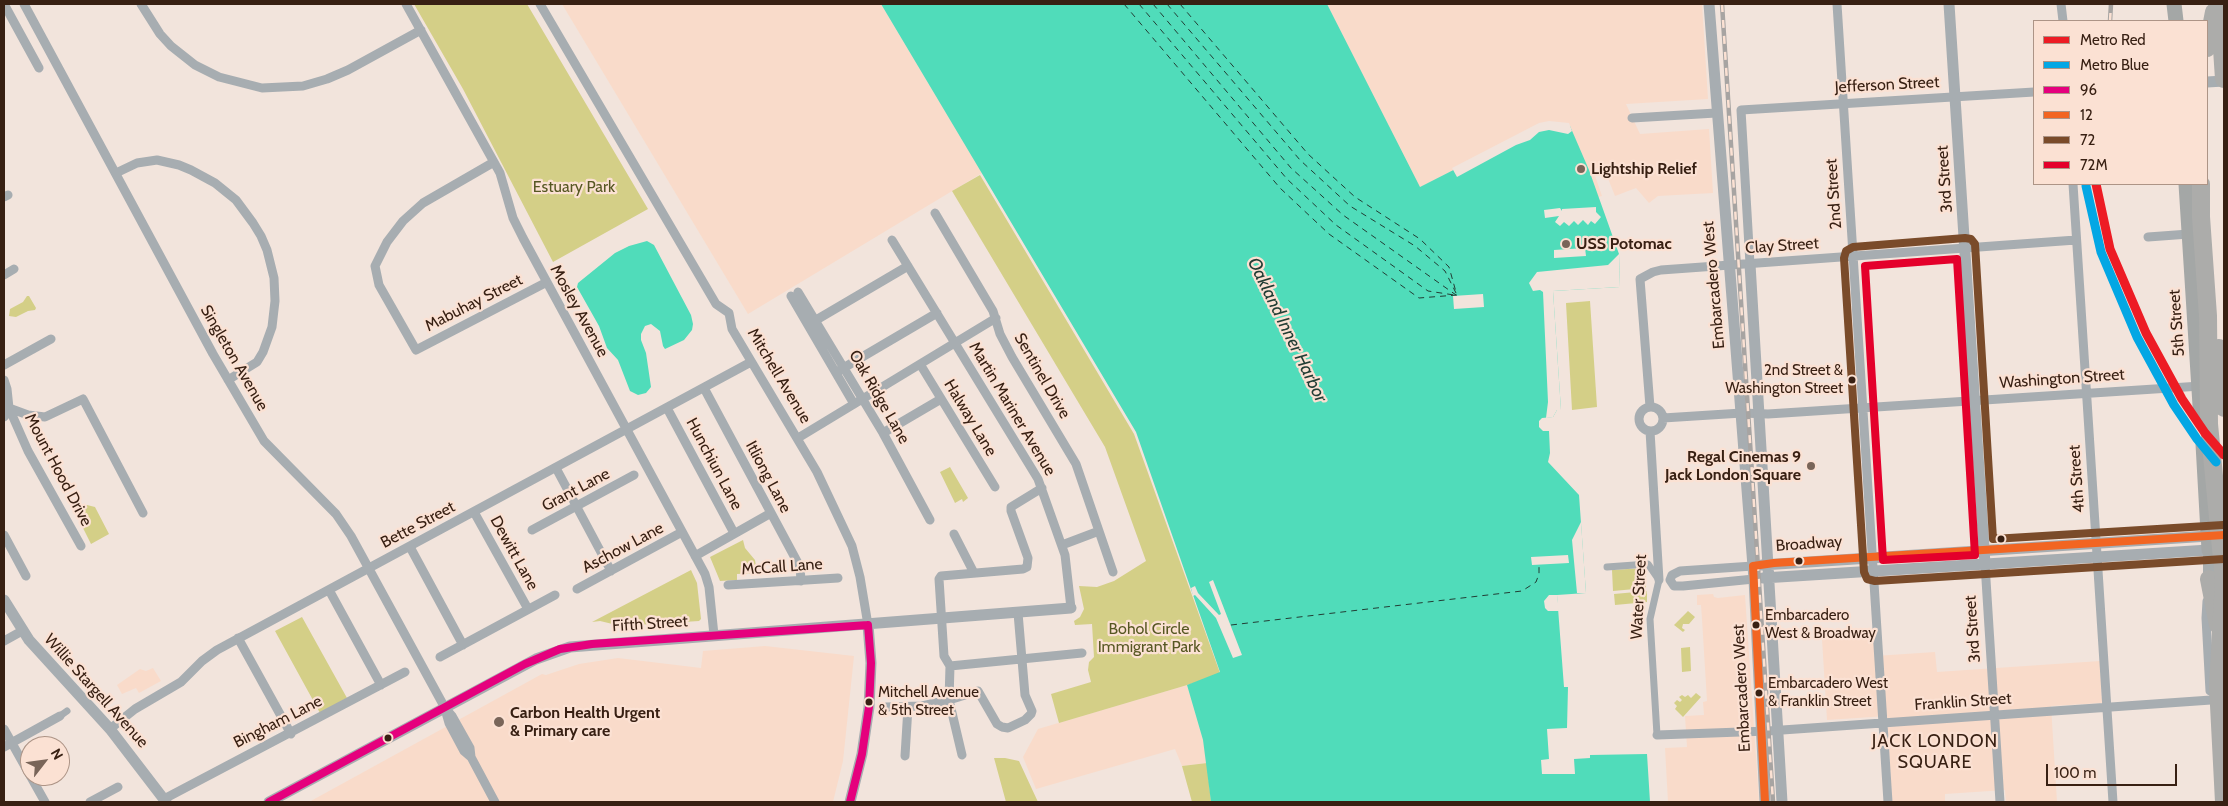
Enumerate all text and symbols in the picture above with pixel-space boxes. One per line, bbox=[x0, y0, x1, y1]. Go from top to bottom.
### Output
legend bbox=[2033, 20, 2208, 185]
text: Metro Red bbox=[2080, 31, 2146, 49]
text: Metro Blue bbox=[2080, 56, 2149, 74]
street label: Jefferson Street bbox=[1834, 73, 1940, 97]
text: 96 bbox=[2080, 81, 2097, 99]
text: 12 bbox=[2080, 106, 2093, 124]
text: 72 bbox=[2080, 131, 2095, 149]
street label: 3rd Street bbox=[1933, 145, 1957, 213]
text: 72M bbox=[2080, 156, 2108, 174]
street label: 2nd Street bbox=[1822, 158, 1846, 230]
place label: Lightship Relief bbox=[1591, 159, 1697, 179]
marker: Lightship Relief bbox=[1575, 163, 1587, 175]
park label: Estuary Park bbox=[533, 177, 615, 197]
street label: Embarcadero West bbox=[1699, 220, 1729, 350]
place label: USS Potomac bbox=[1576, 234, 1672, 254]
street label: Clay Street bbox=[1745, 234, 1819, 258]
marker: USS Potomac bbox=[1560, 238, 1572, 250]
water label: Oakland Inner Harbor bbox=[1243, 254, 1331, 406]
street label: Mosley Avenue bbox=[546, 262, 612, 360]
street label: Mabuhay Street bbox=[422, 270, 526, 336]
street label: 5th Street bbox=[2165, 289, 2189, 357]
street label: Singleton Avenue bbox=[196, 302, 272, 414]
street label: Mitchell Avenue bbox=[743, 325, 815, 427]
street label: Sentinel Drive bbox=[1010, 330, 1074, 422]
street label: Martin Mariner Avenue bbox=[964, 339, 1060, 479]
street label: Oak Ridge Lane bbox=[844, 347, 914, 447]
place label: 2nd Street & Washington Street bbox=[1725, 362, 1843, 397]
street label: Washington Street bbox=[1999, 365, 2125, 393]
marker: 2nd Street & Washington Street bbox=[1847, 375, 1857, 385]
street label: Halway Lane bbox=[940, 376, 1000, 460]
street label: Mount Hood Drive bbox=[20, 410, 96, 530]
street label: Hunchiun Lane bbox=[682, 415, 746, 513]
street label: Itliong Lane bbox=[741, 438, 795, 516]
street label: 4th Street bbox=[2065, 444, 2089, 514]
place label: Regal Cinemas 9 Jack London Square bbox=[1665, 447, 1801, 485]
marker: Regal Cinemas 9 Jack London Square bbox=[1805, 460, 1817, 472]
street label: Grant Lane bbox=[539, 464, 613, 516]
street label: Bette Street bbox=[378, 497, 458, 553]
street label: Dewitt Lane bbox=[486, 513, 542, 593]
street label: Aschow Lane bbox=[579, 519, 667, 577]
street label: Broadway bbox=[1775, 532, 1843, 556]
unlabelled marker bbox=[1996, 534, 2006, 544]
street label: Water Street bbox=[1627, 554, 1651, 640]
street label: McCall Lane bbox=[741, 555, 823, 579]
unlabelled marker bbox=[1794, 556, 1804, 566]
street label: 3rd Street bbox=[1961, 595, 1985, 663]
place label: Embarcadero West & Broadway bbox=[1765, 607, 1876, 642]
street label: Fifth Street bbox=[612, 612, 688, 636]
park label: Bohol Circle Immigrant Park bbox=[1098, 619, 1200, 657]
marker: Embarcadero West & Broadway bbox=[1751, 620, 1761, 630]
street label: Embarcadero West bbox=[1729, 624, 1755, 752]
street label: Willie Stargell Avenue bbox=[40, 630, 152, 752]
place label: Embarcadero West & Franklin Street bbox=[1768, 675, 1888, 710]
place label: Mitchell Avenue & 5th Street bbox=[878, 684, 979, 719]
marker: Embarcadero West & Franklin Street bbox=[1754, 688, 1764, 698]
street label: Franklin Street bbox=[1914, 689, 2012, 715]
street label: Bingham Lane bbox=[231, 692, 325, 752]
marker: Mitchell Avenue & 5th Street bbox=[864, 697, 874, 707]
place label: Carbon Health Urgent & Primary care bbox=[510, 703, 660, 741]
marker: Carbon Health Urgent & Primary care bbox=[492, 715, 506, 729]
district label: JACK LONDON SQUARE bbox=[1870, 731, 2000, 774]
unlabelled marker bbox=[383, 733, 393, 743]
north arrow bbox=[20, 736, 70, 786]
text: N bbox=[47, 745, 67, 763]
scale bar bbox=[2048, 754, 2179, 786]
text: 100 m bbox=[2054, 764, 2096, 782]

